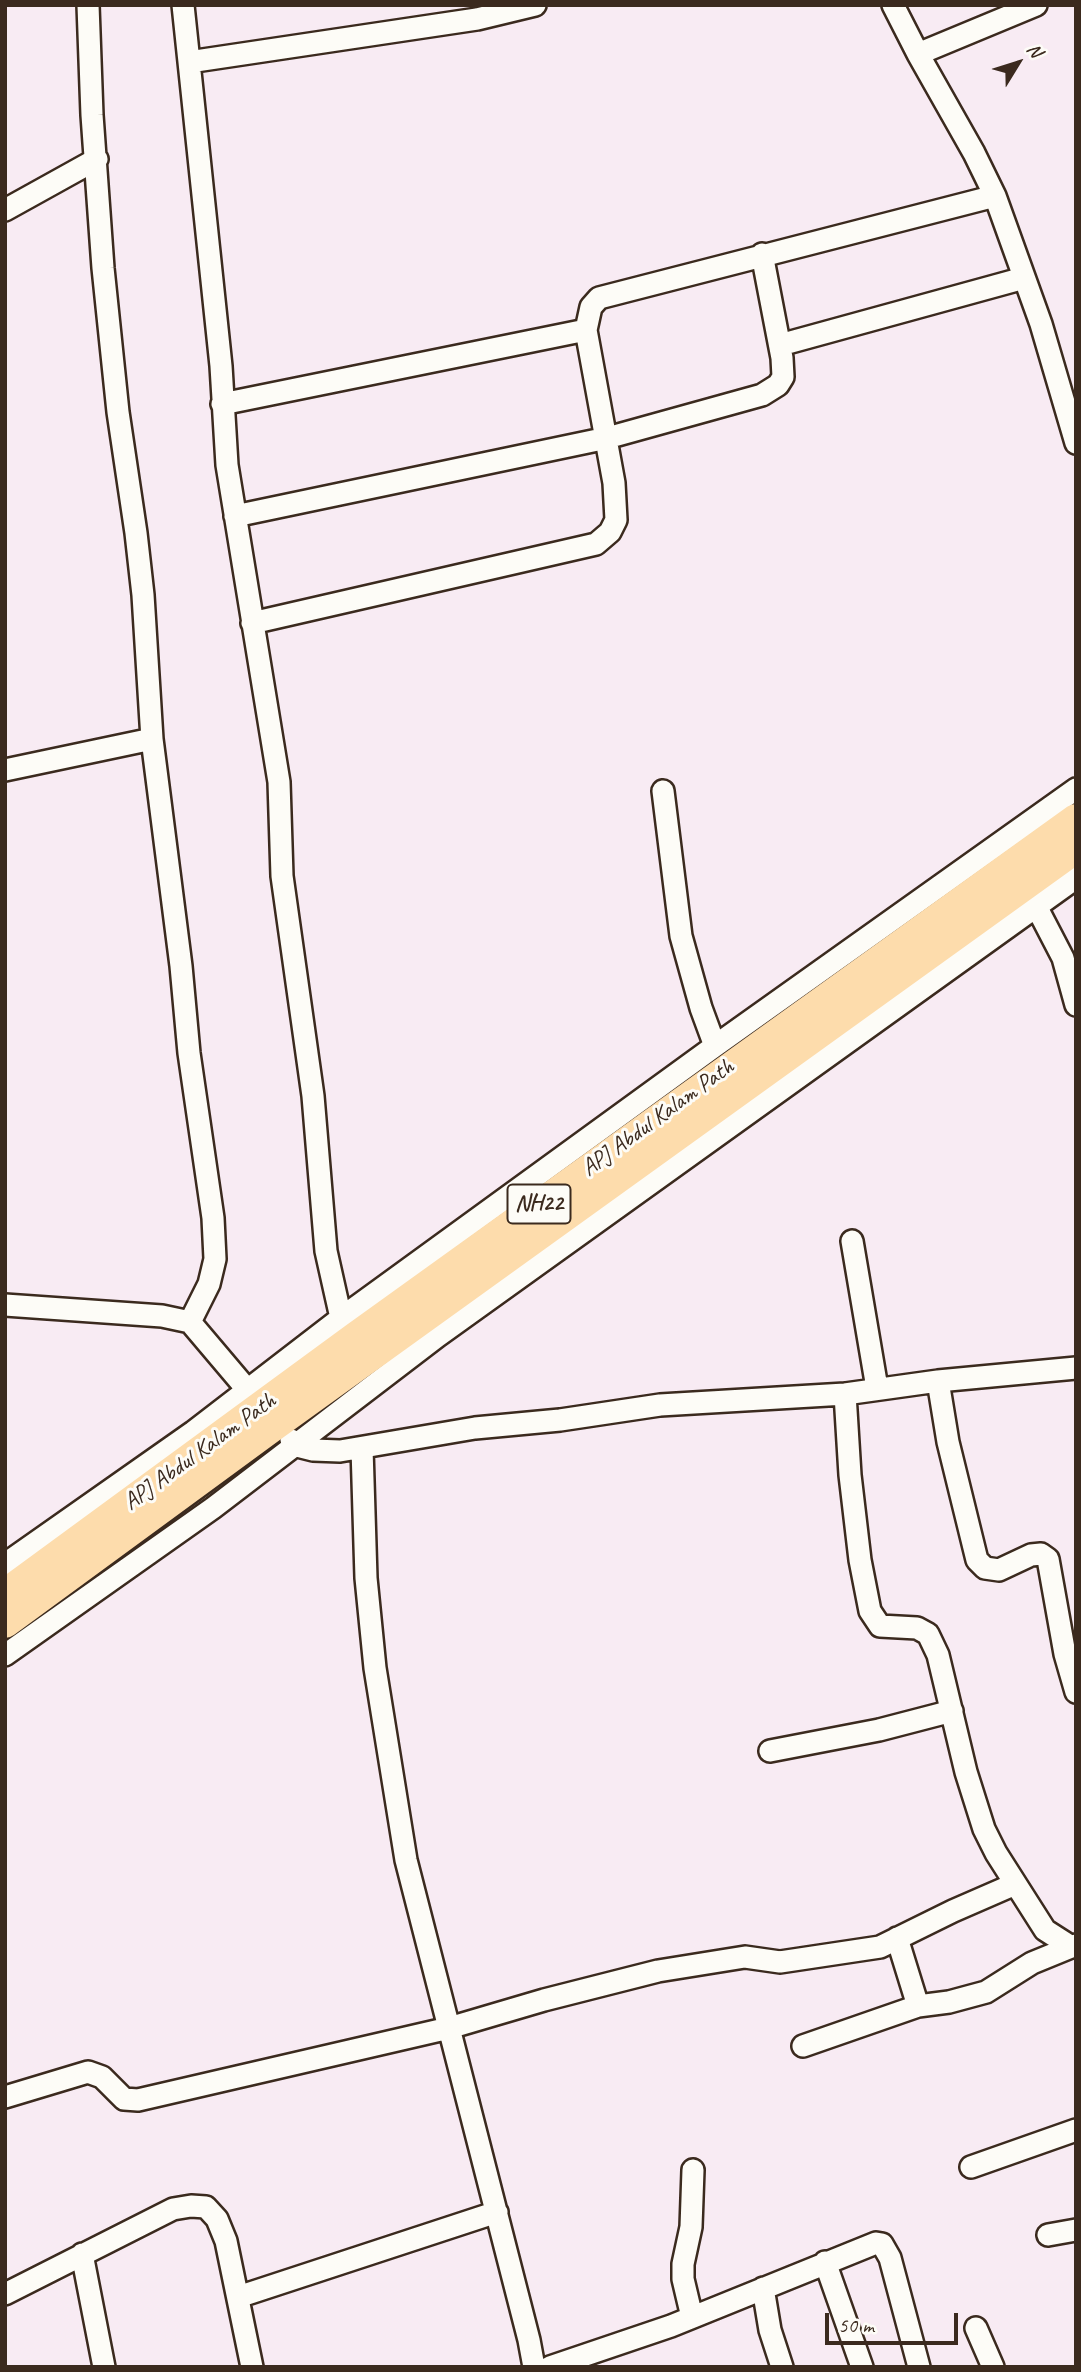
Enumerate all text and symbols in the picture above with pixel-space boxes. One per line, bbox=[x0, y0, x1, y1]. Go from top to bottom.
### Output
north arrow bbox=[983, 28, 1053, 98]
text: N bbox=[1021, 38, 1048, 62]
street label: APJ Abdul Kalam Path bbox=[576, 1053, 740, 1183]
road number: NH22 bbox=[508, 1184, 570, 1224]
street label: APJ Abdul Kalam Path bbox=[118, 1387, 282, 1517]
scale bar bbox=[829, 2298, 962, 2342]
text: 50 m bbox=[838, 2312, 874, 2338]

